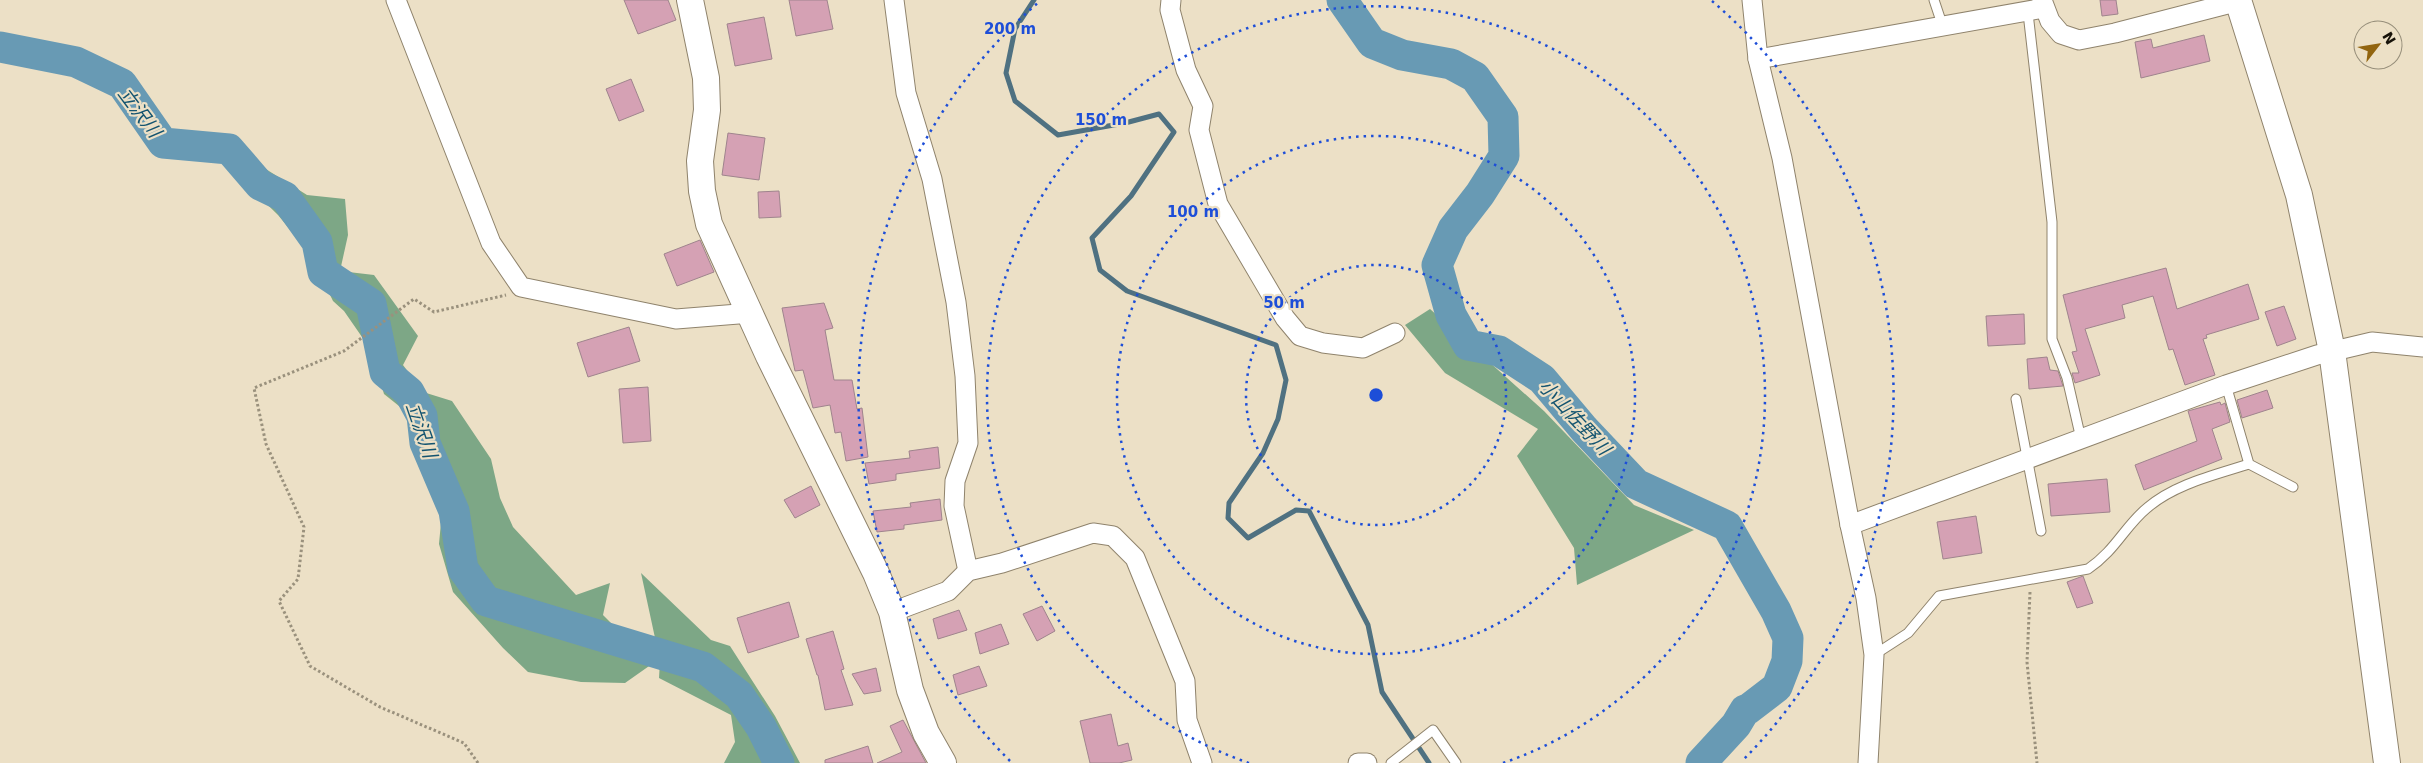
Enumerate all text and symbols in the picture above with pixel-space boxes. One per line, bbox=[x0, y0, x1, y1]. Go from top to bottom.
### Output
text: 200 m bbox=[984, 20, 1036, 38]
north arrow bbox=[2353, 20, 2403, 70]
text: N bbox=[2379, 29, 2399, 47]
water label: 立沢川 bbox=[114, 83, 167, 143]
text: 150 m bbox=[1075, 111, 1127, 129]
text: 100 m bbox=[1167, 203, 1219, 221]
text: 50 m bbox=[1263, 294, 1305, 312]
water label: 小山佐野川 bbox=[1535, 375, 1617, 461]
centre of rings bbox=[1367, 386, 1385, 404]
water label: 立沢川 bbox=[402, 399, 442, 462]

